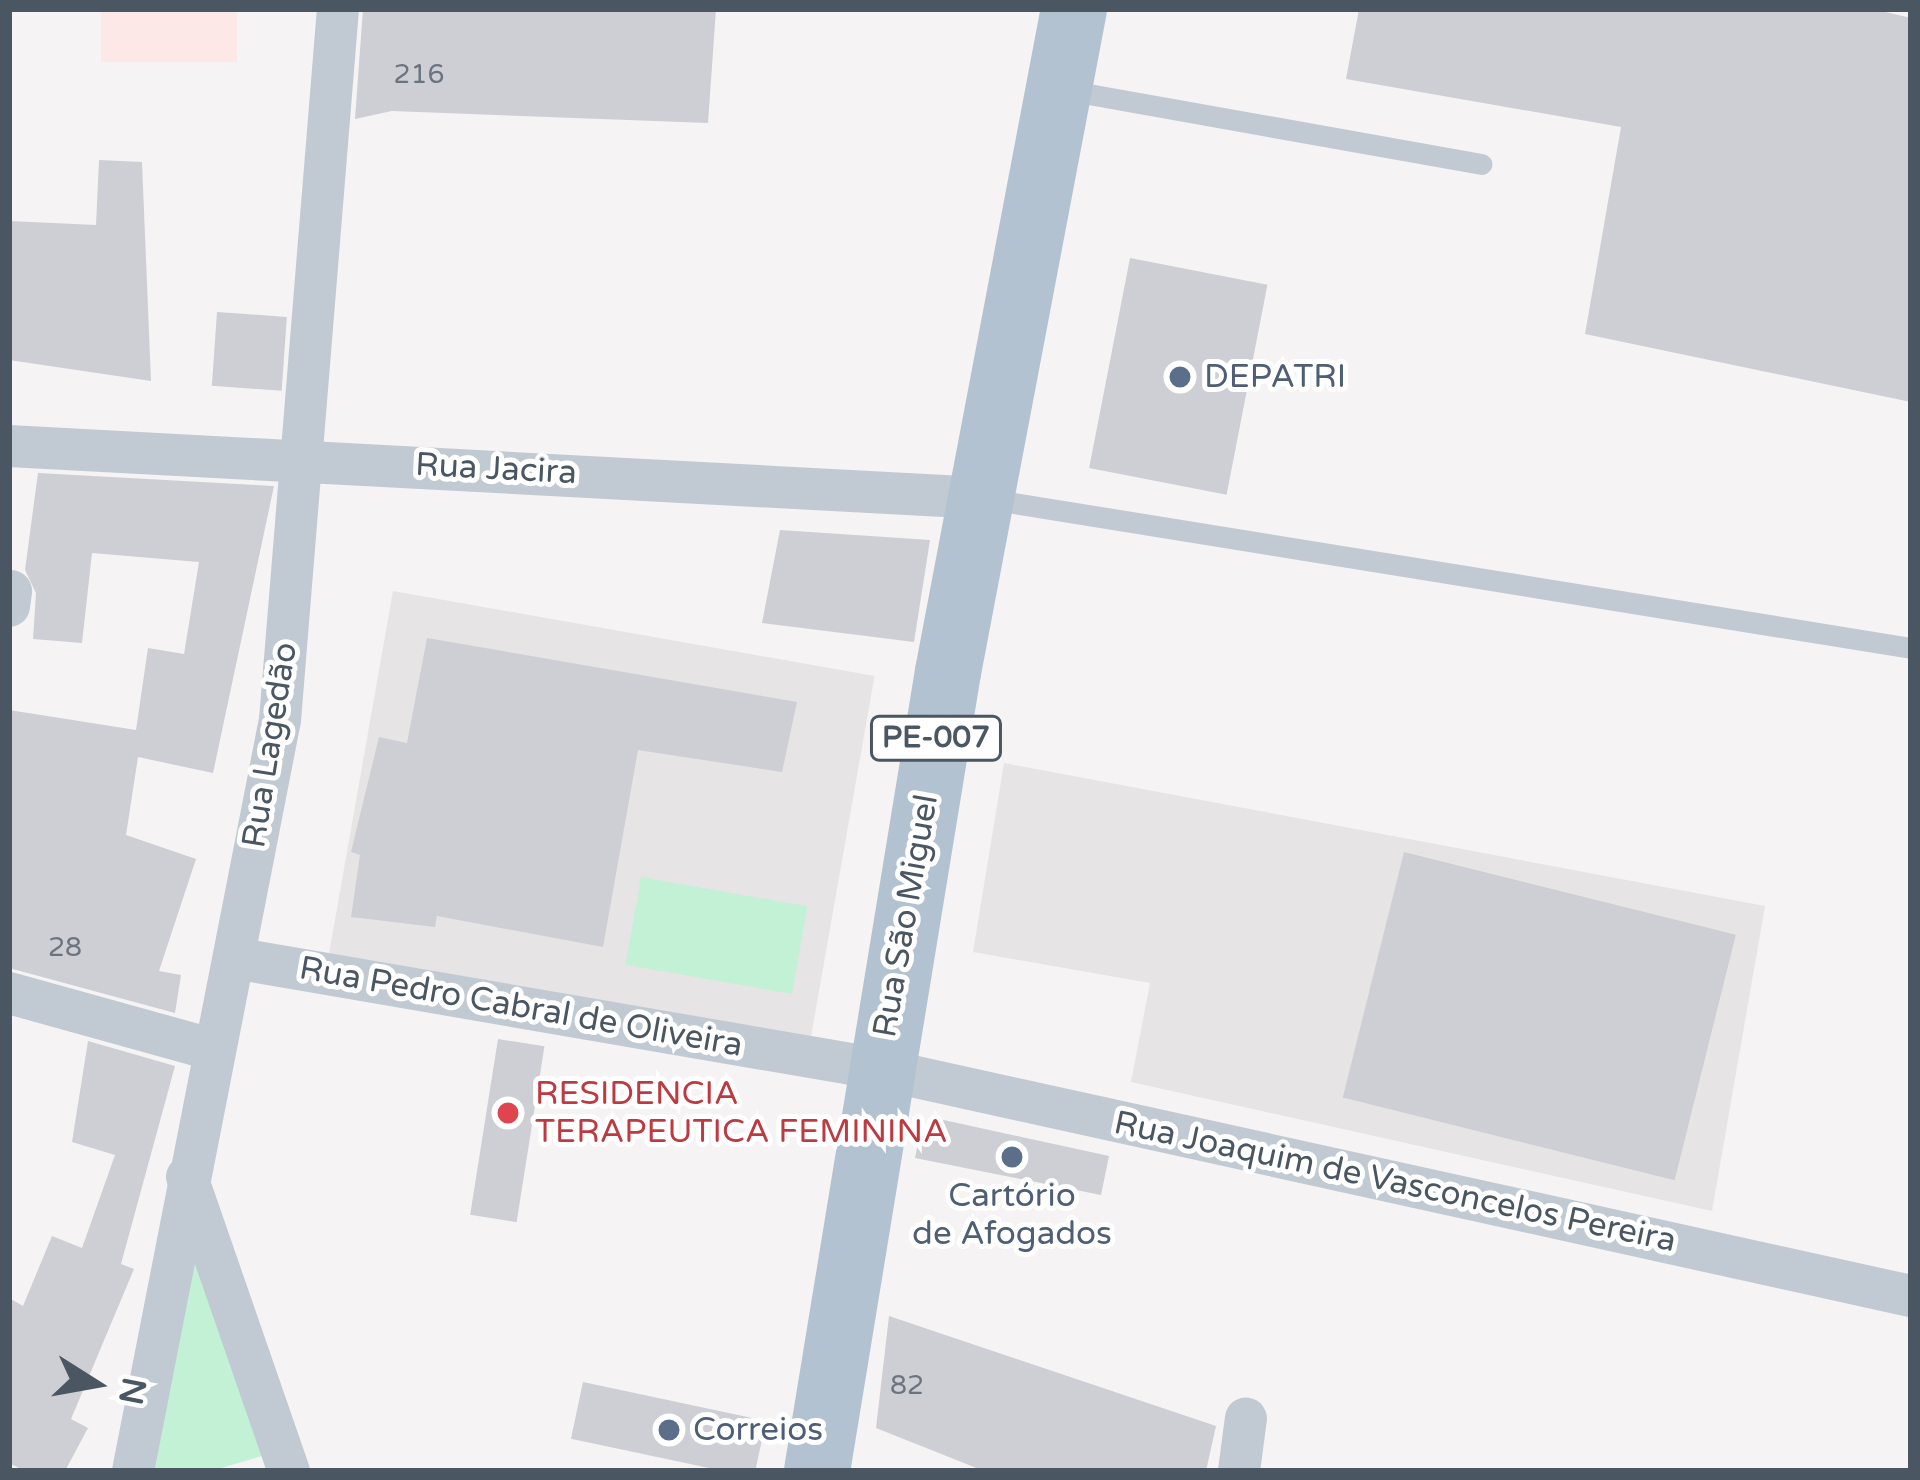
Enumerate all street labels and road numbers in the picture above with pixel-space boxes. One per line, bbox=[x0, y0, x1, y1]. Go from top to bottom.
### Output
street label: Rua Jacira bbox=[414, 445, 578, 493]
street label: Rua Lagedão bbox=[234, 640, 306, 850]
road number: PE-007 bbox=[867, 714, 1005, 762]
street label: Rua São Miguel bbox=[865, 792, 947, 1040]
street label: Rua Pedro Cabral de Oliveira bbox=[296, 948, 746, 1066]
street label: Rua Joaquim de Vasconcelos Pereira bbox=[1110, 1103, 1680, 1261]

